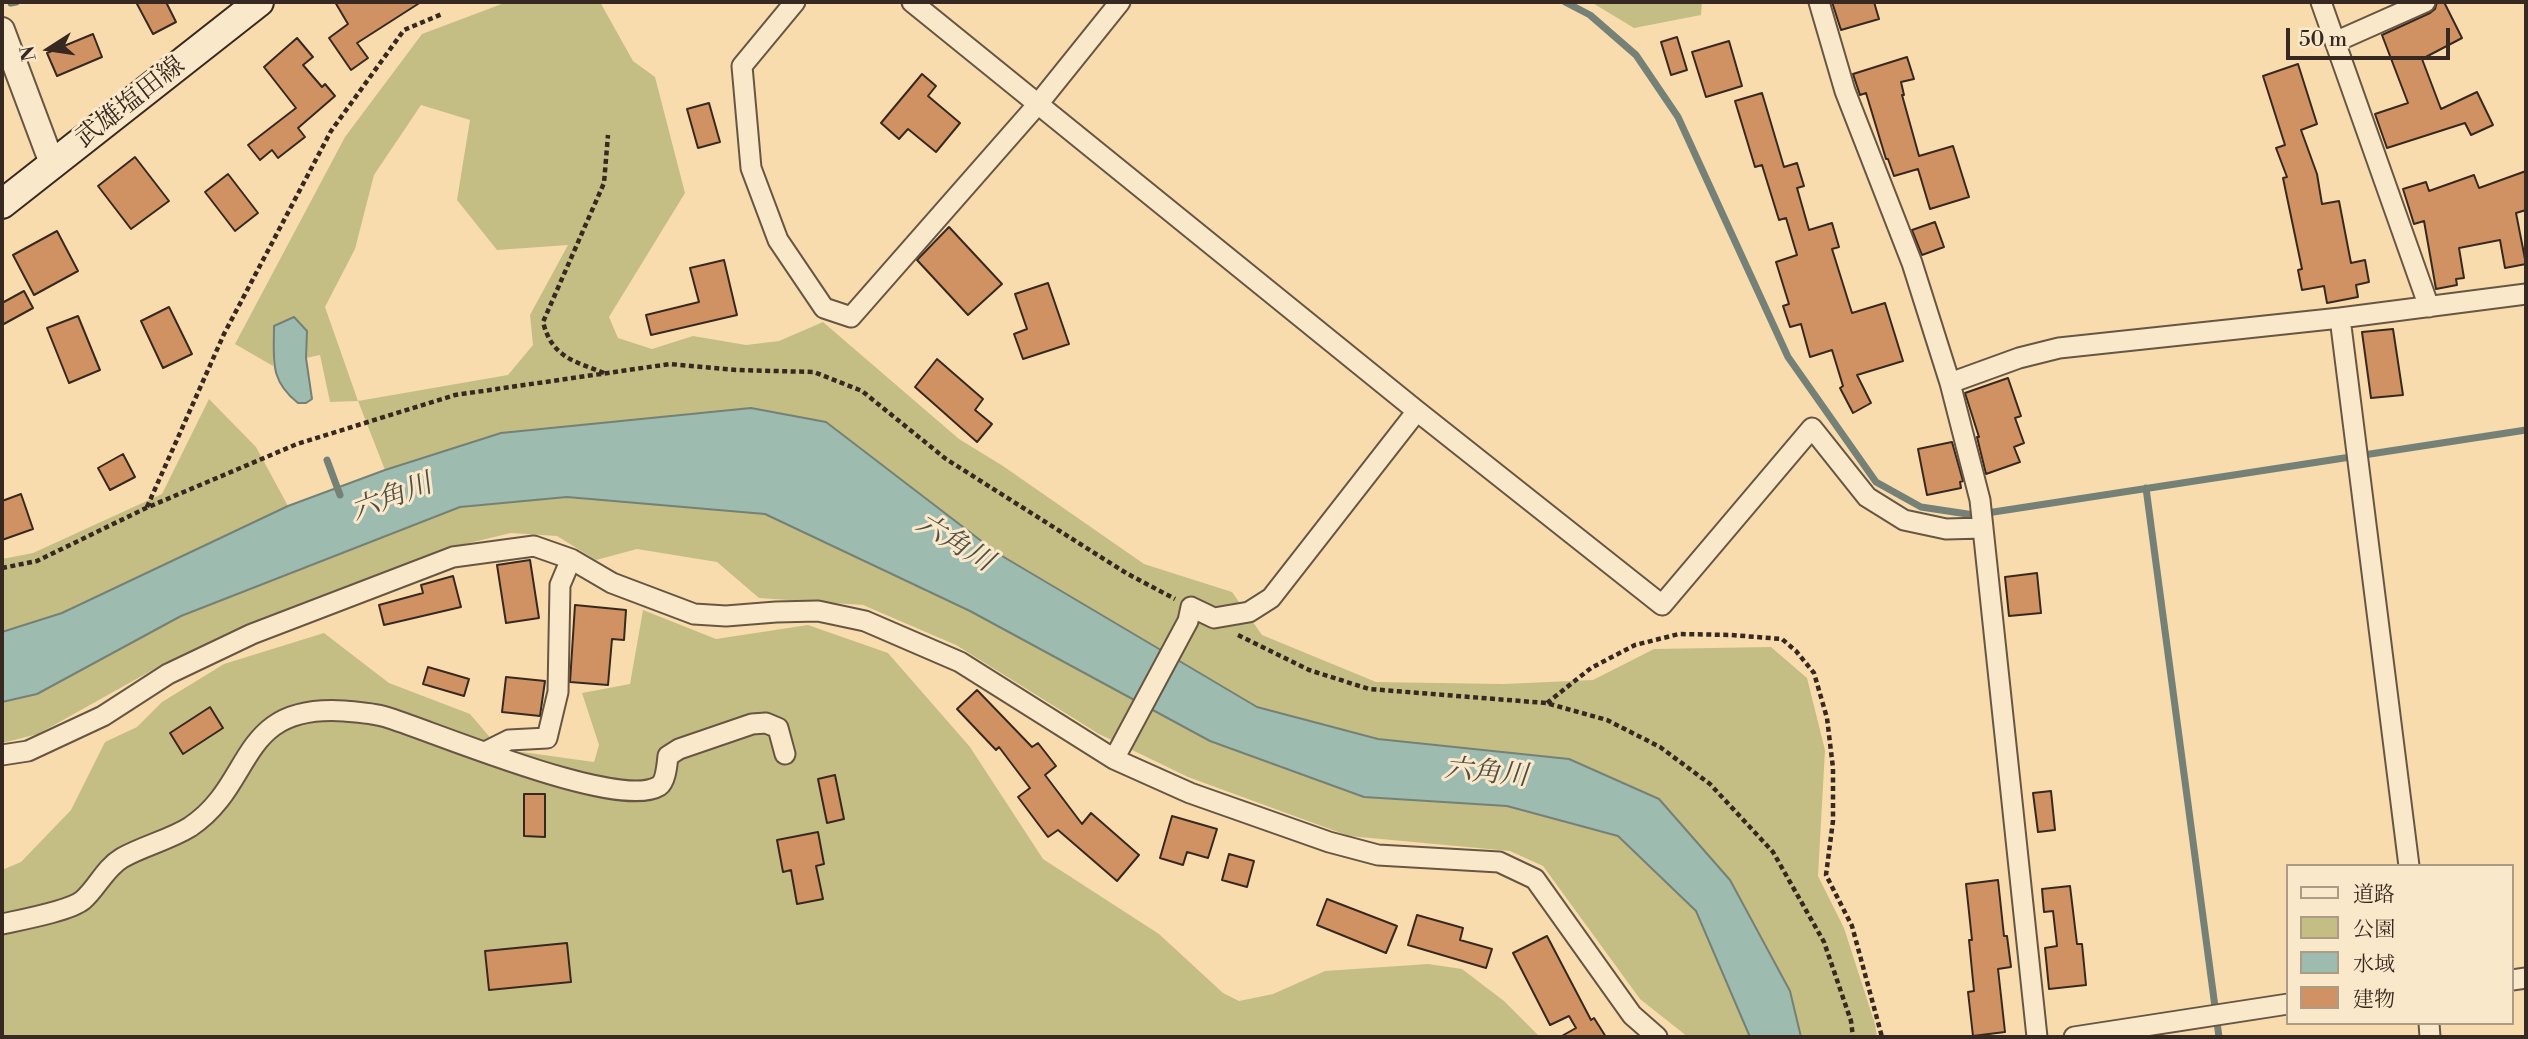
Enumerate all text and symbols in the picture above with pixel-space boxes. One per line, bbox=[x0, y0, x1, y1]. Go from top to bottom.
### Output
north arrow bbox=[14, 14, 84, 84]
scale bar bbox=[2290, 14, 2454, 58]
text: 50 m bbox=[2299, 27, 2347, 53]
text: N bbox=[15, 44, 42, 63]
street label: 武雄塩田線 bbox=[70, 51, 192, 155]
water label: 六角川 bbox=[347, 468, 437, 530]
water label: 六角川 bbox=[909, 508, 999, 580]
water label: 六角川 bbox=[1443, 754, 1529, 794]
legend bbox=[2286, 864, 2514, 1025]
text: 道路 bbox=[2353, 882, 2395, 908]
text: 公園 bbox=[2353, 917, 2395, 943]
text: 水域 bbox=[2353, 952, 2395, 978]
text: 建物 bbox=[2353, 987, 2395, 1013]

